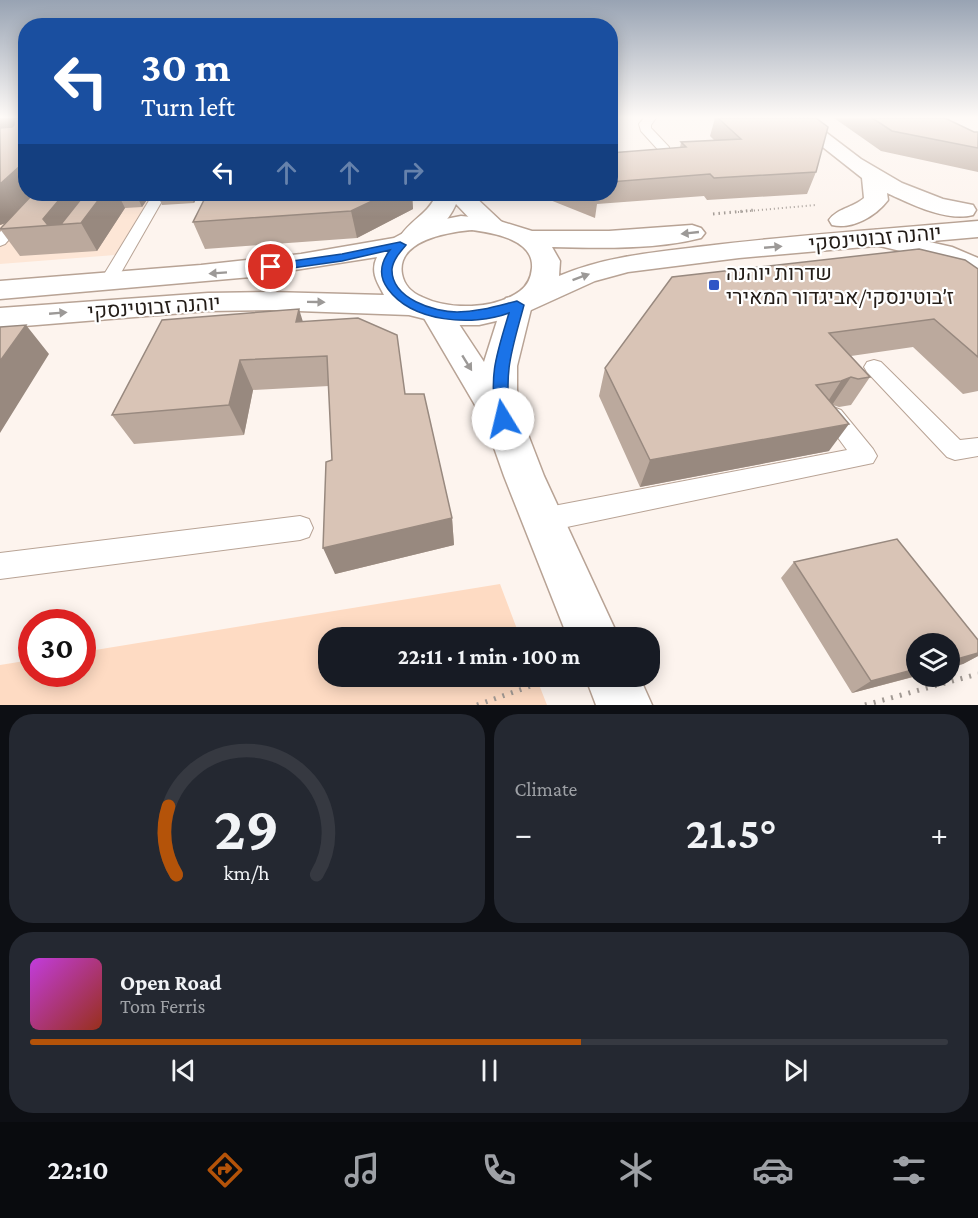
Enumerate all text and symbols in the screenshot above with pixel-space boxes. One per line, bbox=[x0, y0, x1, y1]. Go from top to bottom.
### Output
icon: left bbox=[42, 42, 120, 120]
text: 30 m bbox=[141, 43, 231, 90]
text: Turn left bbox=[141, 92, 235, 122]
icon: left bbox=[207, 156, 240, 189]
icon: ahead bbox=[270, 156, 303, 189]
icon: ahead bbox=[333, 156, 366, 189]
icon: right bbox=[396, 156, 429, 189]
street label: יוהנה זבוטינסקי bbox=[808, 220, 942, 256]
one-way arrow bbox=[680, 229, 699, 238]
pin bbox=[245, 241, 296, 292]
one-way arrow bbox=[764, 243, 783, 252]
icon: arrive bbox=[254, 250, 287, 283]
place label: שדרות יוהנה ז׳בוטינסקי/אביגדור המאירי bbox=[726, 261, 954, 309]
one-way arrow bbox=[209, 268, 228, 278]
one-way arrow bbox=[572, 272, 590, 282]
marker: שדרות יוהנה ז׳בוטינסקי/אביגדור המאירי bbox=[707, 278, 721, 292]
street label: יוהנה זבוטינסקי bbox=[87, 290, 221, 324]
one-way arrow bbox=[306, 297, 325, 307]
one-way arrow bbox=[49, 308, 68, 318]
one-way arrow bbox=[462, 354, 473, 371]
position arrow bbox=[471, 387, 535, 451]
speed limit sign: 30 bbox=[18, 609, 96, 687]
map controls bbox=[906, 633, 960, 687]
button: layers bbox=[906, 633, 960, 687]
text: 22:11 · 1 min · 100 m bbox=[398, 644, 580, 669]
text: Climate bbox=[515, 778, 577, 800]
text: 29 bbox=[214, 793, 280, 862]
text: 21.5° bbox=[686, 808, 777, 858]
text: − bbox=[515, 815, 532, 852]
text: + bbox=[931, 815, 948, 852]
text: km/h bbox=[224, 862, 270, 886]
text: Open Road bbox=[120, 970, 222, 995]
text: Tom Ferris bbox=[120, 995, 205, 1017]
icon: previous bbox=[167, 1054, 200, 1087]
icon: pause bbox=[473, 1054, 506, 1087]
icon: next bbox=[779, 1054, 812, 1087]
icon: directions bbox=[204, 1149, 246, 1191]
icon: music bbox=[341, 1149, 383, 1191]
icon: phone bbox=[478, 1149, 520, 1191]
icon: climate bbox=[615, 1149, 657, 1191]
icon: car bbox=[752, 1149, 794, 1191]
icon: filters bbox=[888, 1149, 930, 1191]
text: 22:10 bbox=[47, 1155, 109, 1185]

